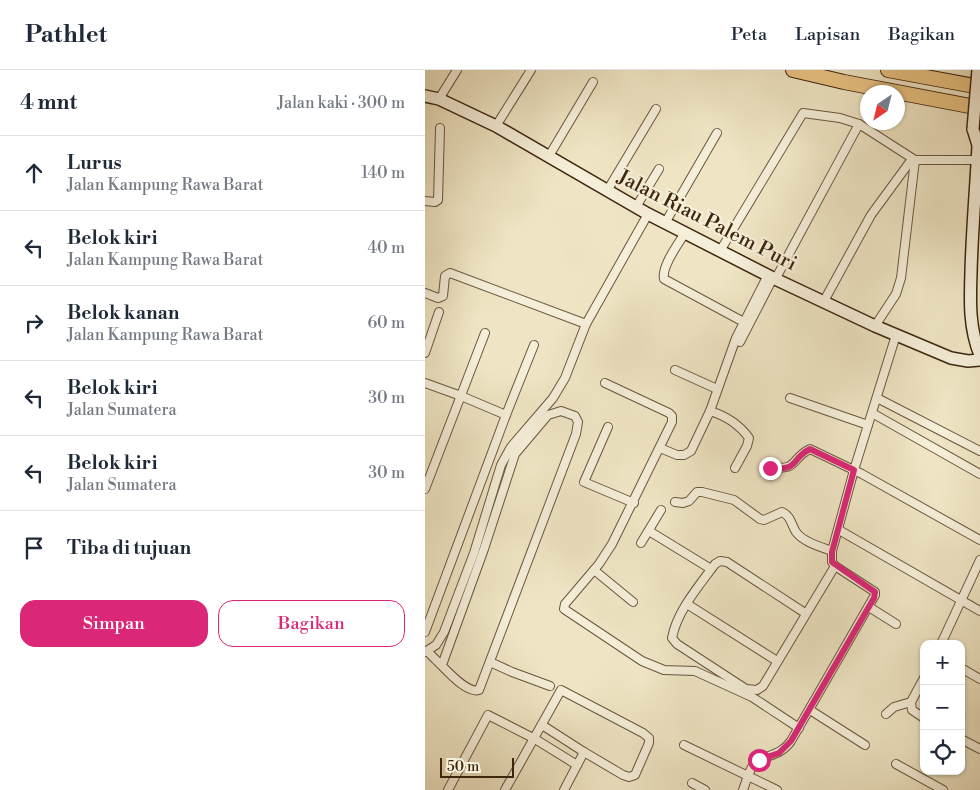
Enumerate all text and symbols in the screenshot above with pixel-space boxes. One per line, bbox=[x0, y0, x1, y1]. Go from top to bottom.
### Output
text: Pathlet bbox=[25, 20, 107, 50]
text: Peta bbox=[731, 23, 767, 46]
text: Lapisan bbox=[795, 23, 860, 46]
text: Bagikan bbox=[888, 23, 955, 46]
north arrow bbox=[860, 85, 905, 130]
text: 4 mnt bbox=[20, 90, 77, 116]
text: Jalan kaki · 300 m bbox=[277, 93, 405, 113]
text: Lurus bbox=[67, 151, 122, 175]
icon: ahead bbox=[20, 159, 48, 187]
text: 140 m bbox=[361, 163, 405, 183]
street label: Jalan Riau Palem Puri bbox=[612, 164, 801, 277]
text: Jalan Kampung Rawa Barat bbox=[67, 175, 263, 195]
text: Belok kiri bbox=[67, 226, 157, 250]
icon: left bbox=[20, 234, 48, 262]
text: 40 m bbox=[368, 238, 405, 258]
text: Jalan Kampung Rawa Barat bbox=[67, 250, 263, 270]
text: Belok kanan bbox=[67, 301, 180, 325]
icon: right bbox=[20, 309, 48, 337]
text: 60 m bbox=[367, 313, 405, 333]
text: Jalan Kampung Rawa Barat bbox=[67, 325, 263, 345]
text: Belok kiri bbox=[67, 376, 157, 400]
icon: left bbox=[20, 384, 48, 412]
text: 30 m bbox=[368, 388, 405, 408]
text: Jalan Sumatera bbox=[67, 400, 177, 420]
text: Belok kiri bbox=[67, 451, 157, 475]
route end bbox=[759, 457, 782, 480]
icon: left bbox=[20, 459, 48, 487]
text: 30 m bbox=[368, 463, 405, 483]
text: Jalan Sumatera bbox=[67, 475, 177, 495]
icon: arrive bbox=[20, 534, 48, 562]
text: Tiba di tujuan bbox=[67, 536, 191, 560]
button: Simpan bbox=[20, 600, 208, 647]
button: Bagikan bbox=[218, 600, 405, 647]
map controls bbox=[920, 640, 965, 775]
button: + bbox=[920, 640, 965, 685]
button: − bbox=[920, 685, 965, 730]
button: locate bbox=[920, 730, 965, 775]
route start bbox=[748, 749, 771, 772]
scale bar bbox=[440, 755, 514, 778]
text: 50 m bbox=[447, 758, 479, 776]

